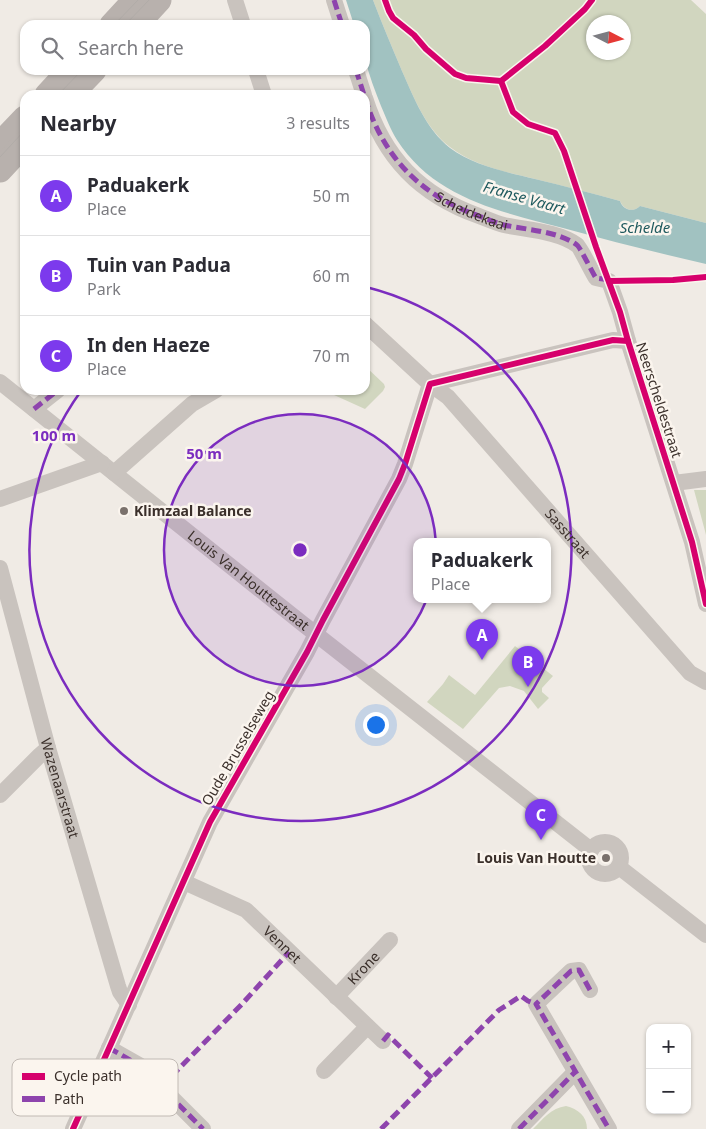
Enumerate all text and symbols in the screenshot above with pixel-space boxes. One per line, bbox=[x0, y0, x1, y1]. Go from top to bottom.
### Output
north arrow bbox=[586, 15, 631, 60]
search box bbox=[20, 20, 370, 75]
icon: search bbox=[38, 34, 66, 62]
text: Search here bbox=[78, 35, 184, 61]
text: Nearby bbox=[40, 109, 116, 137]
text: 3 results bbox=[286, 112, 350, 134]
text: Paduakerk bbox=[87, 172, 189, 198]
water label: Franse Vaart bbox=[481, 176, 568, 218]
text: A bbox=[50, 185, 62, 207]
text: 50 m bbox=[313, 185, 350, 207]
street label: Scheldekaai bbox=[431, 187, 509, 235]
text: Place bbox=[87, 198, 127, 220]
water label: Schelde bbox=[620, 217, 671, 237]
text: Tuin van Padua bbox=[87, 252, 231, 278]
text: B bbox=[51, 265, 61, 287]
text: 60 m bbox=[313, 265, 350, 287]
text: Park bbox=[87, 278, 121, 300]
text: In den Haeze bbox=[87, 332, 210, 358]
street label: Neerscheldestraat bbox=[632, 340, 687, 460]
text: C bbox=[51, 345, 61, 367]
text: 70 m bbox=[313, 345, 350, 367]
text: Place bbox=[87, 358, 127, 380]
text: 100 m bbox=[32, 425, 76, 445]
text: 50 m bbox=[186, 443, 222, 463]
place label: Klimzaal Balance bbox=[134, 501, 252, 520]
street label: Sasstraat bbox=[541, 504, 595, 562]
marker: Klimzaal Balance bbox=[118, 505, 130, 517]
street label: Louis Van Houttestraat bbox=[184, 526, 313, 634]
popup bbox=[413, 538, 551, 603]
centre of rings bbox=[291, 541, 309, 559]
text: Paduakerk bbox=[431, 547, 533, 573]
text: Place bbox=[431, 573, 470, 595]
pin: A bbox=[466, 619, 498, 660]
pin: B bbox=[512, 646, 544, 687]
street label: Oude Brusselseweg bbox=[197, 687, 278, 809]
your location bbox=[363, 712, 389, 738]
street label: Wazenaarstraat bbox=[37, 736, 84, 840]
pin: C bbox=[525, 799, 557, 840]
place label: Louis Van Houtte bbox=[476, 848, 596, 867]
marker: Louis Van Houtte bbox=[600, 852, 612, 864]
street label: Vennet bbox=[259, 921, 306, 967]
street label: Krone bbox=[343, 947, 384, 988]
map controls bbox=[646, 1024, 691, 1114]
button: + bbox=[646, 1024, 691, 1069]
legend bbox=[12, 1059, 178, 1116]
text: Cycle path bbox=[54, 1066, 122, 1085]
button: − bbox=[646, 1069, 691, 1114]
text: Path bbox=[54, 1089, 84, 1108]

